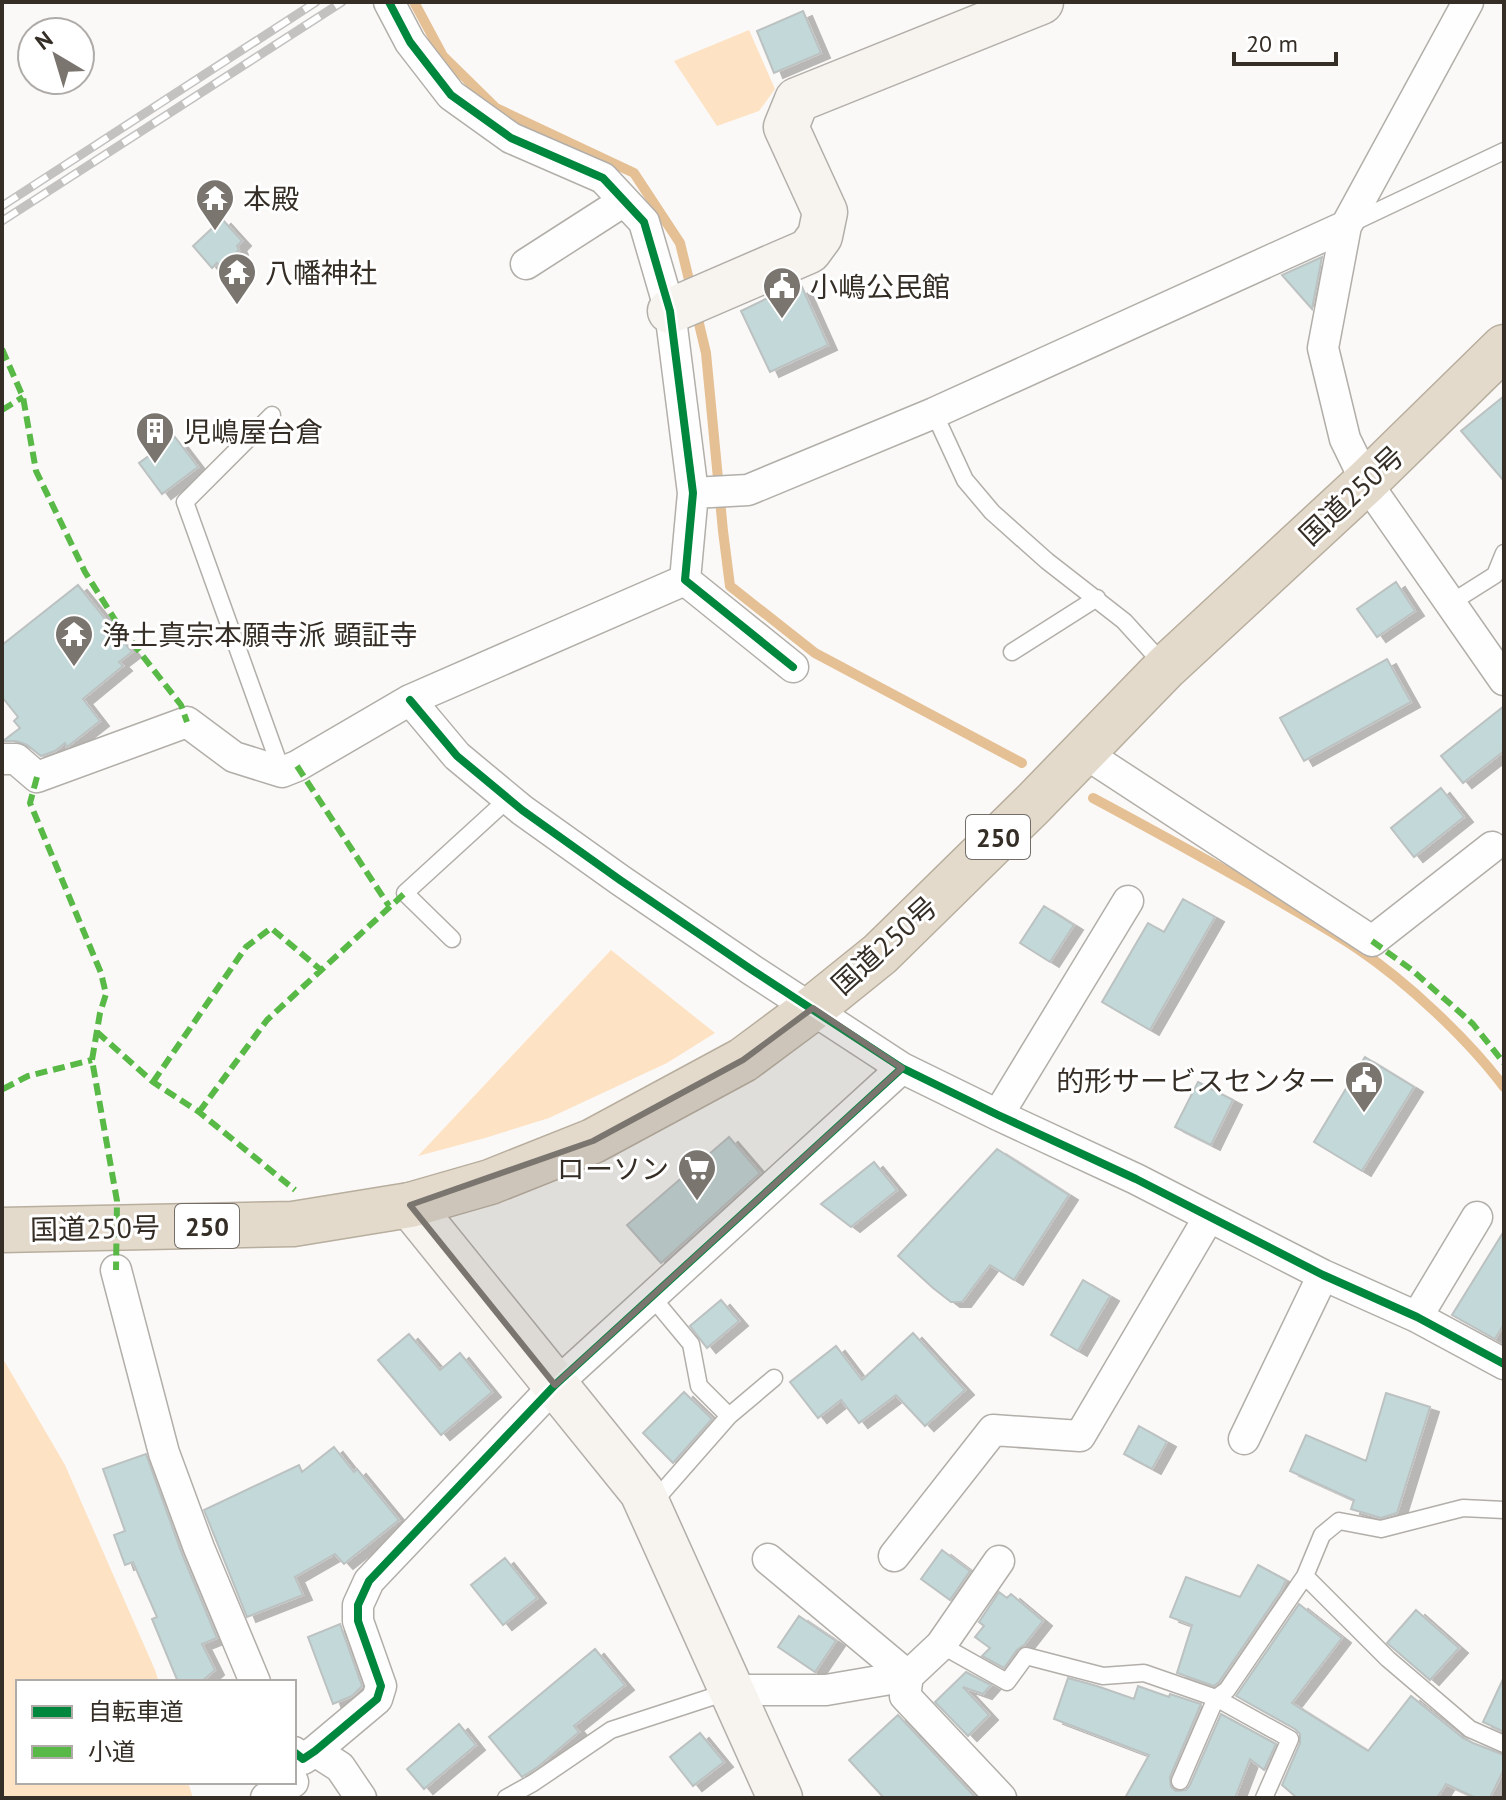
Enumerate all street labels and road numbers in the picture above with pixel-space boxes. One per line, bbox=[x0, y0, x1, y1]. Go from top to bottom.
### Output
street label: 国道250号 bbox=[1291, 437, 1411, 553]
road number: 250 bbox=[966, 815, 1030, 859]
street label: 国道250号 bbox=[823, 888, 945, 1002]
road number: 250 bbox=[175, 1204, 239, 1248]
street label: 国道250号 bbox=[30, 1208, 160, 1248]

